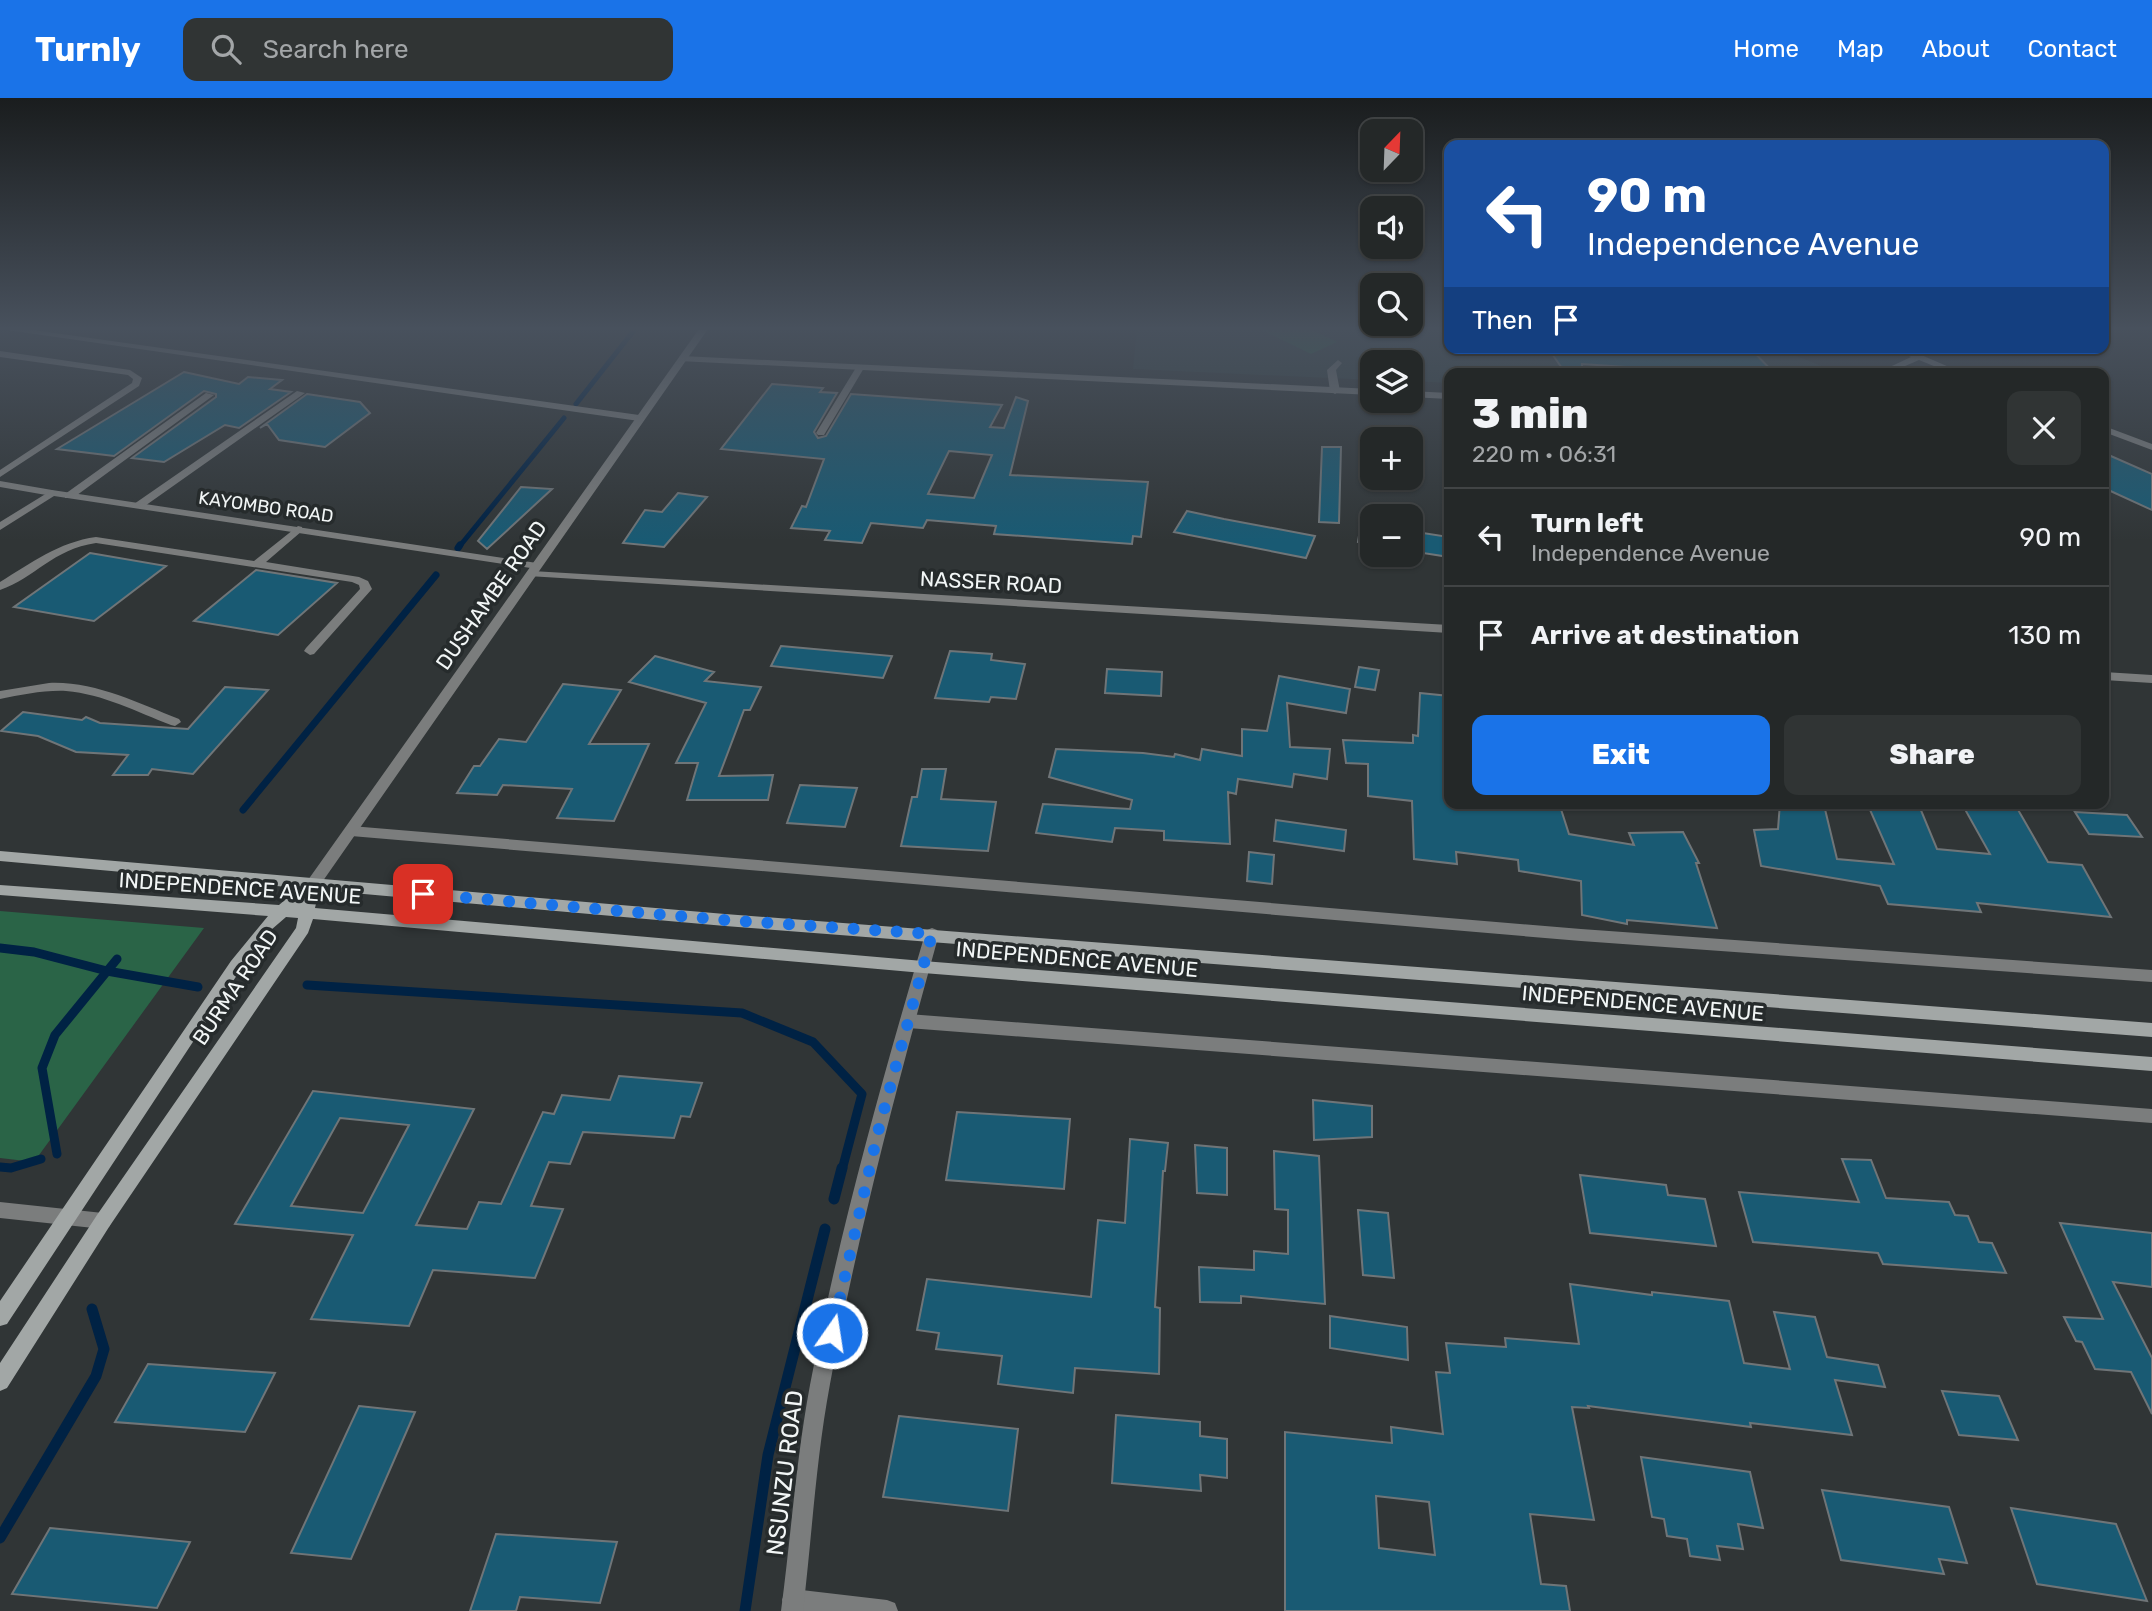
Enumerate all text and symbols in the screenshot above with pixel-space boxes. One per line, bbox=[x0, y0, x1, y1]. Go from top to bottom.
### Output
search box bbox=[183, 18, 673, 81]
text: Turnly bbox=[35, 30, 141, 69]
icon: search bbox=[207, 30, 245, 68]
text: Search here bbox=[263, 34, 409, 65]
text: Home bbox=[1733, 35, 1799, 63]
text: Map bbox=[1837, 35, 1884, 63]
text: About bbox=[1922, 35, 1990, 63]
text: Contact bbox=[2028, 35, 2117, 63]
north arrow bbox=[1360, 119, 1423, 182]
map controls bbox=[1360, 119, 1423, 567]
text: 90 m bbox=[1587, 166, 1707, 224]
icon: left bbox=[1472, 168, 1563, 259]
button: sound bbox=[1360, 196, 1423, 259]
text: Independence Avenue bbox=[1587, 225, 1919, 263]
button: search bbox=[1360, 273, 1423, 336]
icon: arrive bbox=[1547, 301, 1585, 339]
text: Then bbox=[1472, 305, 1533, 336]
button: layers bbox=[1360, 350, 1423, 413]
text: 3 min bbox=[1472, 389, 1588, 439]
button: close bbox=[2007, 391, 2081, 465]
button: + bbox=[1360, 427, 1423, 490]
text: 220 m · 06:31 bbox=[1472, 440, 1616, 468]
street label: KAYOMBO ROAD bbox=[197, 487, 335, 527]
button: − bbox=[1360, 504, 1423, 567]
text: Turn left bbox=[1531, 508, 1643, 539]
street label: DUSHAMBE ROAD bbox=[430, 516, 552, 674]
icon: left bbox=[1472, 518, 1510, 556]
text: 90 m bbox=[2020, 522, 2081, 553]
text: Independence Avenue bbox=[1531, 539, 1770, 567]
street label: NASSER ROAD bbox=[919, 566, 1063, 598]
icon: arrive bbox=[1472, 616, 1510, 654]
text: Arrive at destination bbox=[1531, 620, 1799, 651]
text: 130 m bbox=[2008, 620, 2081, 651]
button: Exit bbox=[1472, 715, 1770, 795]
button: Share bbox=[1784, 715, 2081, 795]
pin bbox=[393, 864, 453, 924]
street label: INDEPENDENCE AVENUE bbox=[118, 867, 362, 909]
icon: arrive bbox=[404, 875, 442, 913]
street label: BURMA ROAD bbox=[187, 924, 283, 1050]
street label: INDEPENDENCE AVENUE bbox=[955, 936, 1199, 982]
street label: INDEPENDENCE AVENUE bbox=[1521, 980, 1765, 1026]
position arrow bbox=[795, 1296, 869, 1370]
street label: NSUNZU ROAD bbox=[761, 1389, 809, 1557]

